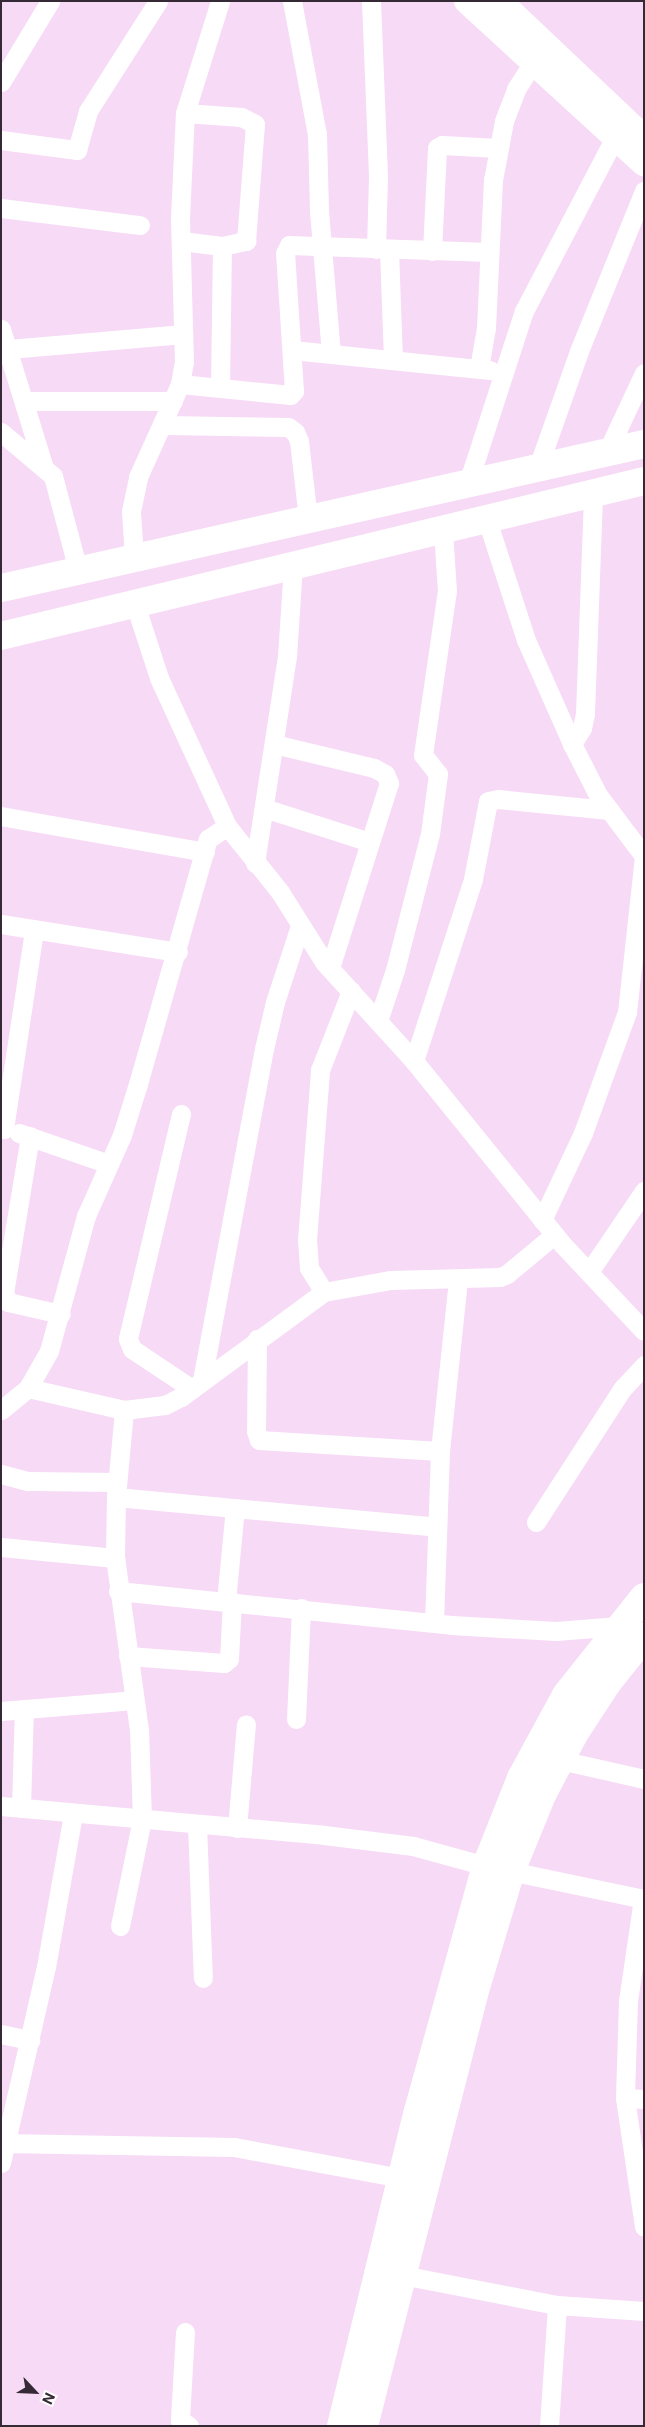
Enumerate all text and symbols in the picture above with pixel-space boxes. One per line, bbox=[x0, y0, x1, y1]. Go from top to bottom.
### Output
north arrow bbox=[10, 2367, 60, 2417]
text: N bbox=[39, 2390, 59, 2407]

